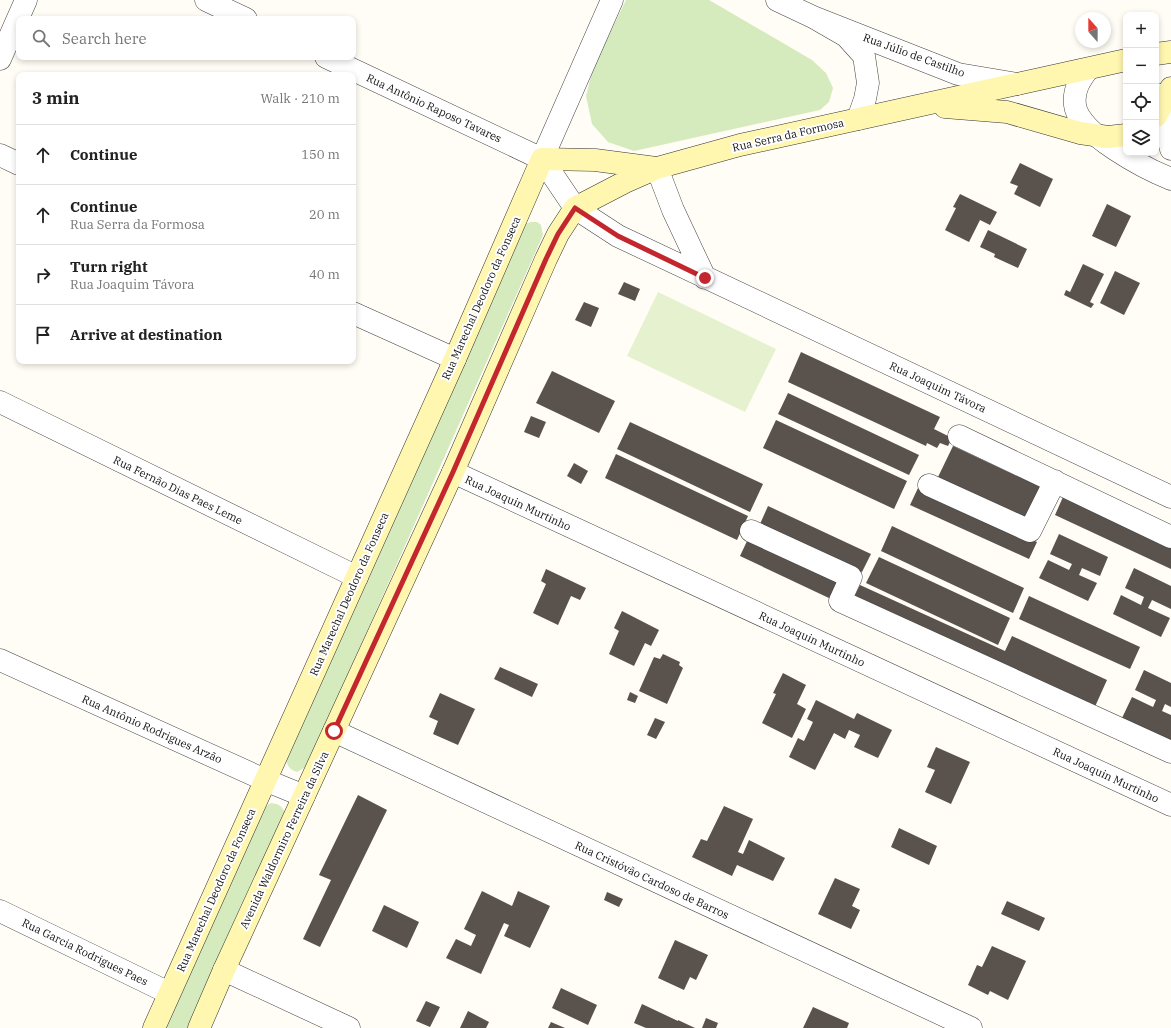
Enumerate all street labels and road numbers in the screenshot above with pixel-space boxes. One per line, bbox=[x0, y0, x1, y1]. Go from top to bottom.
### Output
street label: Rua Júlio de Castilho bbox=[861, 30, 967, 80]
street label: Rua Antônio Raposo Tavares bbox=[364, 70, 504, 146]
street label: Rua Serra da Formosa bbox=[731, 115, 845, 155]
street label: Rua Marechal Deodoro da Fonseca bbox=[438, 214, 524, 382]
street label: Rua Joaquim Távora bbox=[887, 358, 989, 416]
street label: Rua Fernão Dias Paes Leme bbox=[111, 453, 245, 528]
street label: Rua Joaquin Murtinho bbox=[463, 472, 573, 534]
street label: Rua Marechal Deodoro da Fonseca bbox=[306, 510, 392, 678]
street label: Rua Joaquin Murtinho bbox=[757, 608, 867, 670]
street label: Rua Antônio Rodrigues Arzão bbox=[80, 692, 224, 766]
street label: Rua Joaquin Murtinho bbox=[1051, 744, 1161, 806]
street label: Avenida Waldormiro Ferreira da Silva bbox=[237, 749, 331, 931]
street label: Rua Marechal Deodoro da Fonseca bbox=[173, 806, 259, 974]
street label: Rua Cristóvão Cardoso de Barros bbox=[573, 838, 731, 922]
street label: Rua Garcia Rodrigues Paes bbox=[20, 915, 150, 989]

